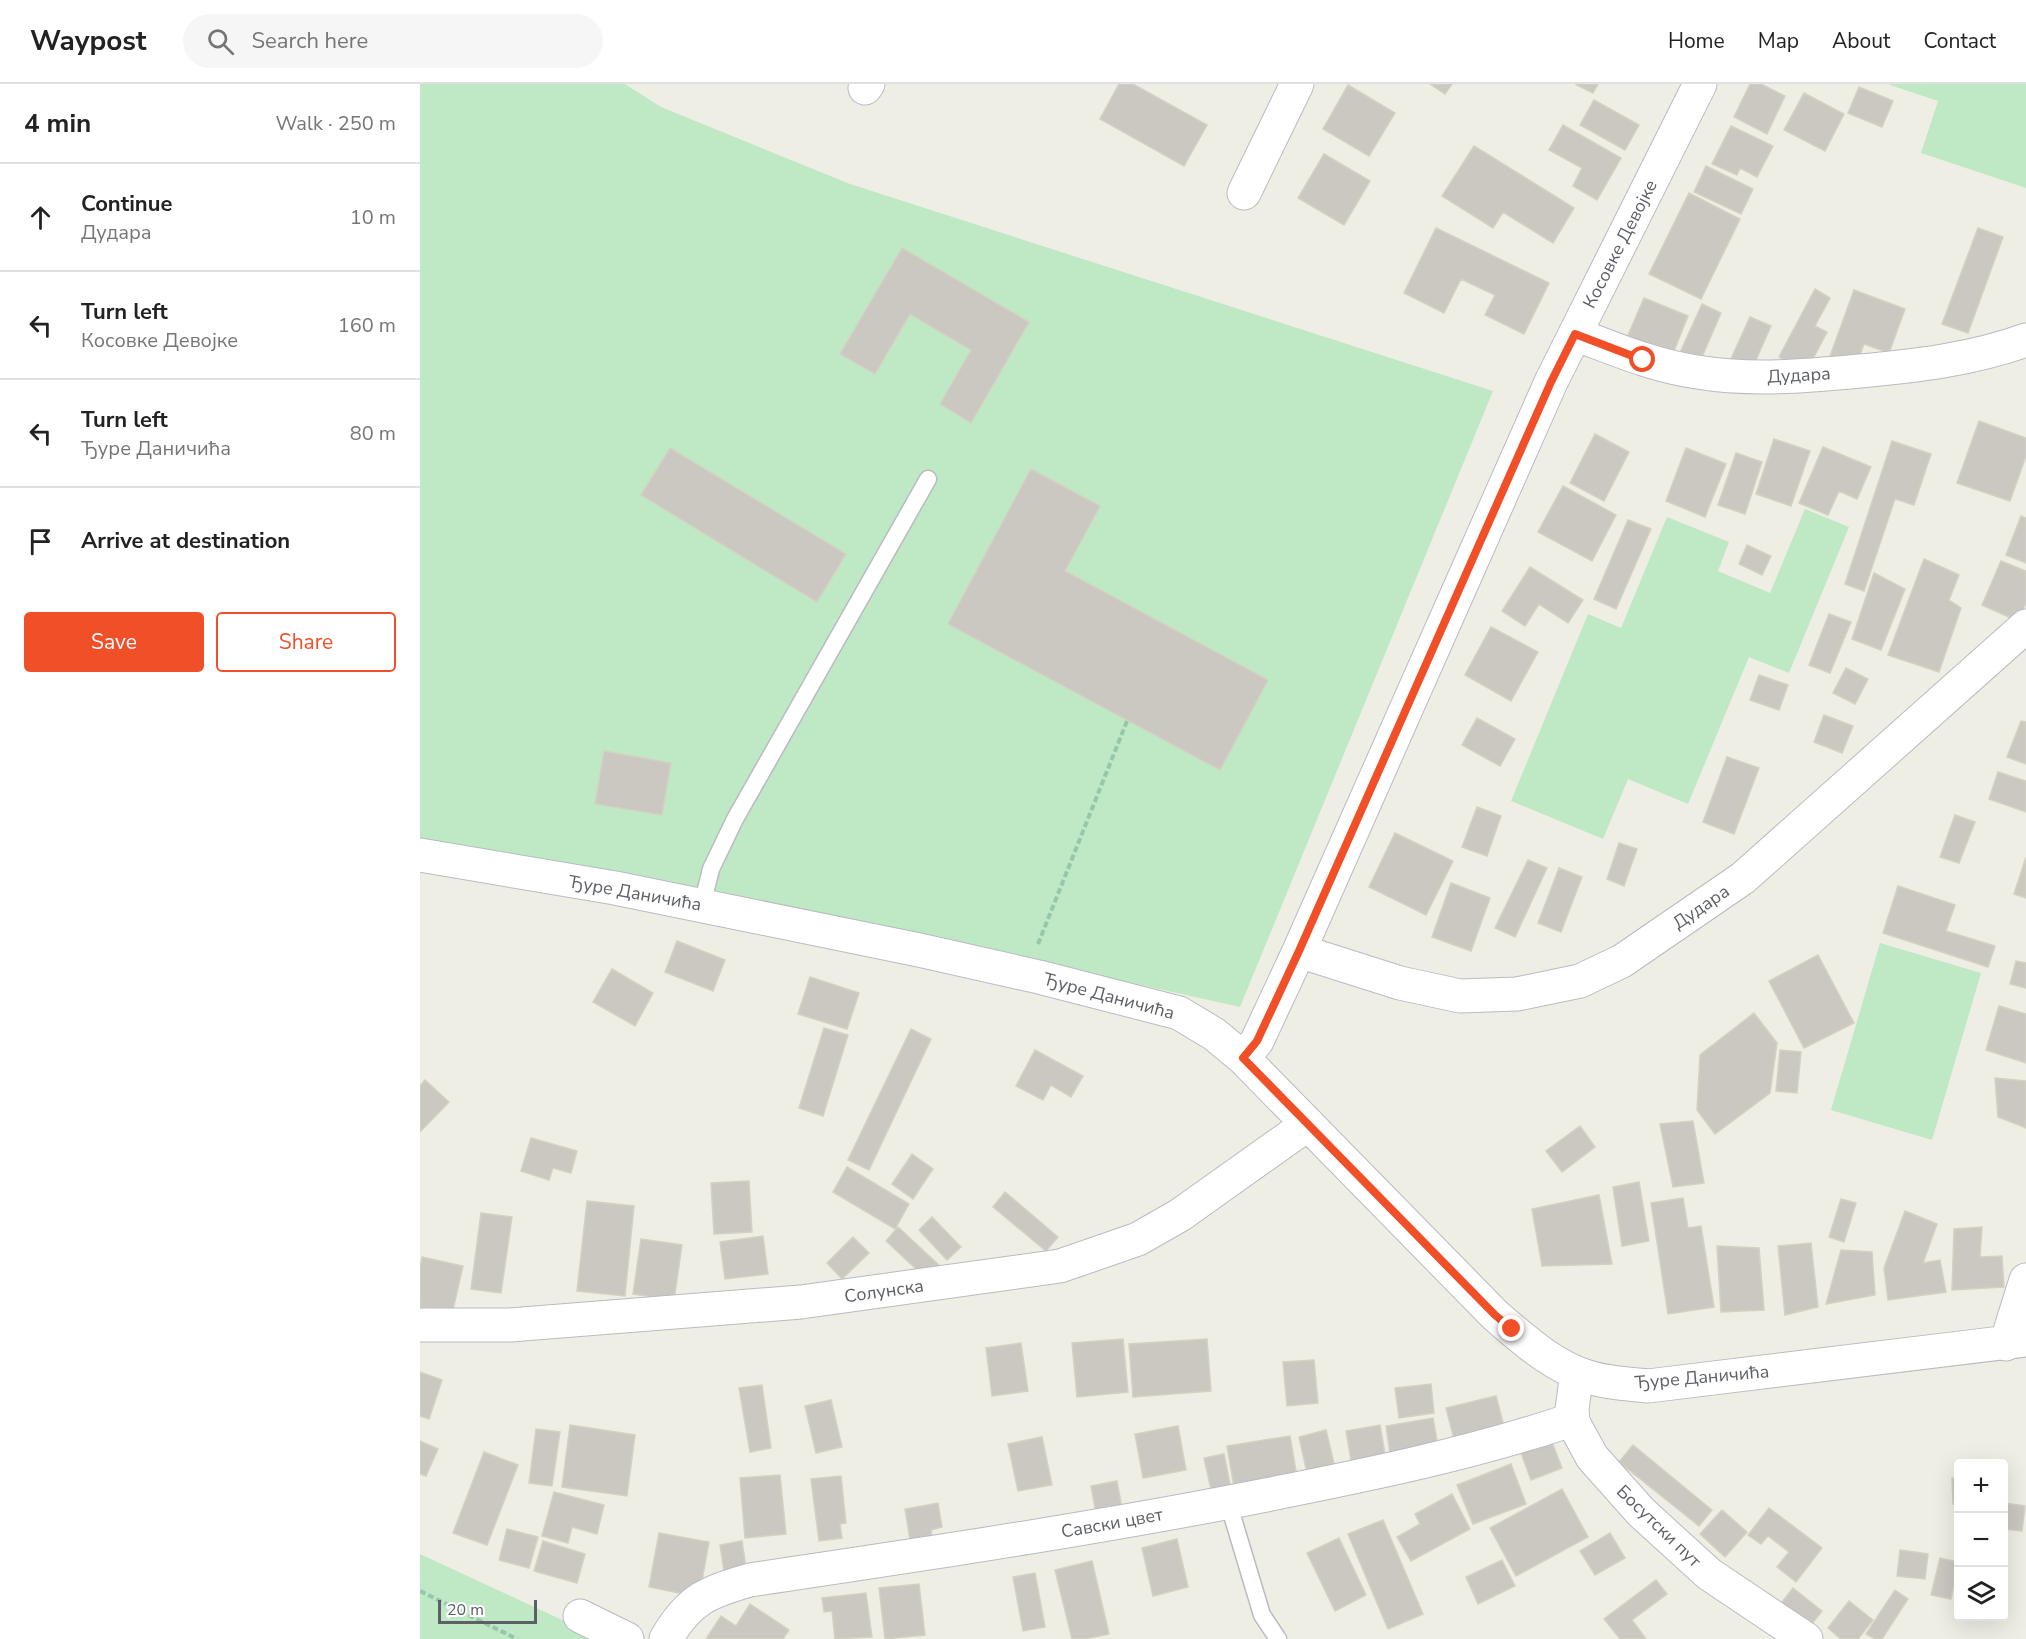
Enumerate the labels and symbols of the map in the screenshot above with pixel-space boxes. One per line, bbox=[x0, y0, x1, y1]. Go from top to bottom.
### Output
street label: Косовке Девојке bbox=[1577, 176, 1663, 312]
route start bbox=[1629, 346, 1655, 372]
street label: Дудара bbox=[1767, 361, 1831, 389]
street label: Ђуре Даничића bbox=[566, 869, 704, 917]
street label: Дудара bbox=[1668, 879, 1734, 935]
street label: Ђуре Даничића bbox=[1041, 967, 1177, 1025]
street label: Солунска bbox=[843, 1274, 925, 1308]
route end bbox=[1498, 1315, 1524, 1341]
street label: Ђуре Даничића bbox=[1634, 1359, 1770, 1395]
street label: Босутски пут bbox=[1611, 1479, 1707, 1573]
street label: Савски цвет bbox=[1059, 1502, 1165, 1544]
scale bar bbox=[438, 1597, 537, 1624]

